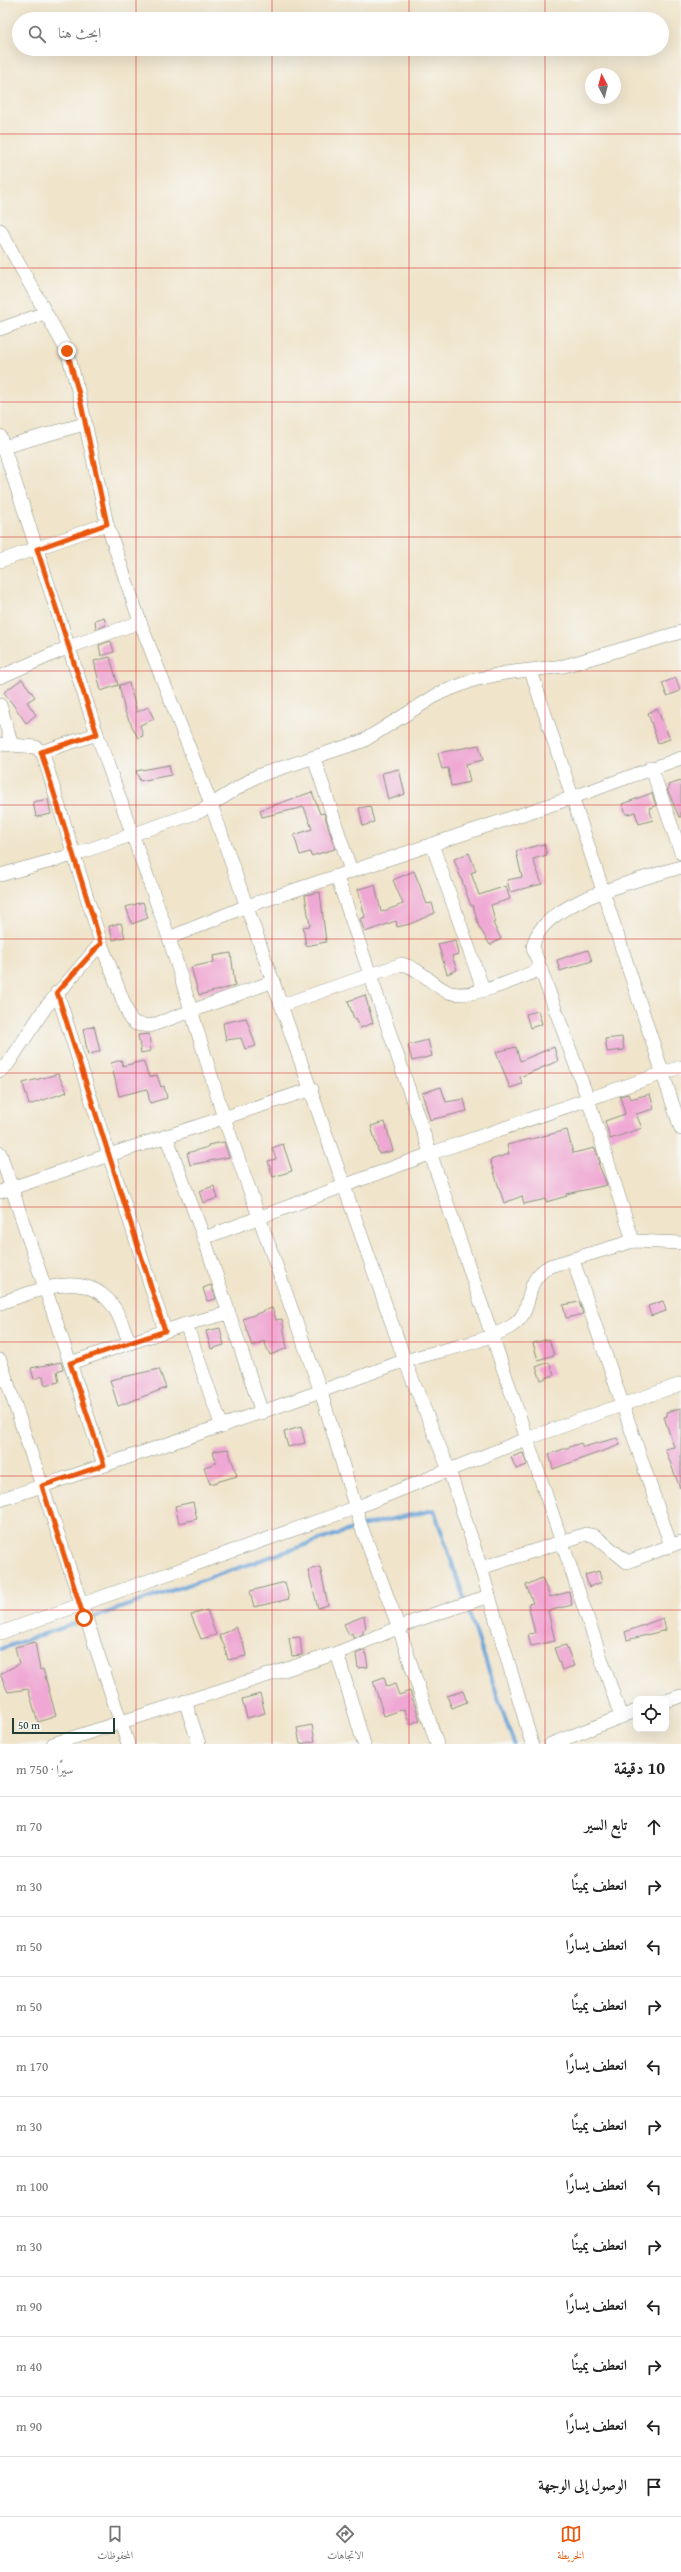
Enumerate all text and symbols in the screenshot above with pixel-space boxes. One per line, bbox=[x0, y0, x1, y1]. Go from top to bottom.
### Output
search box bbox=[12, 12, 669, 56]
text: ابحث هنا bbox=[58, 22, 101, 43]
icon: search bbox=[26, 23, 48, 45]
north arrow bbox=[585, 68, 621, 104]
route end bbox=[58, 342, 76, 360]
route start bbox=[75, 1609, 93, 1627]
map controls bbox=[633, 1696, 669, 1732]
button: locate bbox=[633, 1696, 669, 1732]
scale bar bbox=[12, 1716, 115, 1735]
text: 50 m bbox=[18, 1717, 40, 1733]
text: 10 دقيقة bbox=[614, 1755, 665, 1780]
text: سيرًا · 750 m bbox=[16, 1760, 74, 1779]
text: تابع السير bbox=[585, 1814, 627, 1835]
icon: ahead bbox=[643, 1816, 665, 1838]
text: 70 m bbox=[16, 1817, 42, 1836]
text: انعطف يمينًا bbox=[571, 1874, 627, 1895]
icon: right bbox=[643, 1876, 665, 1898]
text: 30 m bbox=[16, 1877, 42, 1896]
text: انعطف يسارًا bbox=[565, 1934, 627, 1955]
icon: left bbox=[643, 1936, 665, 1958]
text: 50 m bbox=[16, 1937, 42, 1956]
text: انعطف يمينًا bbox=[571, 1994, 627, 2015]
icon: right bbox=[643, 1996, 665, 2018]
text: 50 m bbox=[16, 1997, 42, 2016]
text: انعطف يسارًا bbox=[565, 2054, 627, 2075]
icon: left bbox=[643, 2056, 665, 2078]
text: 170 m bbox=[16, 2057, 48, 2076]
text: انعطف يمينًا bbox=[571, 2114, 627, 2135]
icon: right bbox=[643, 2116, 665, 2138]
text: 30 m bbox=[16, 2117, 42, 2136]
text: انعطف يسارًا bbox=[565, 2174, 627, 2195]
icon: left bbox=[643, 2176, 665, 2198]
text: 100 m bbox=[16, 2177, 48, 2196]
text: انعطف يمينًا bbox=[571, 2234, 627, 2255]
icon: right bbox=[643, 2236, 665, 2258]
text: 30 m bbox=[16, 2237, 42, 2256]
text: انعطف يسارًا bbox=[565, 2294, 627, 2315]
icon: left bbox=[643, 2296, 665, 2318]
text: 90 m bbox=[16, 2297, 42, 2316]
text: انعطف يمينًا bbox=[571, 2354, 627, 2375]
icon: right bbox=[643, 2356, 665, 2378]
text: 40 m bbox=[16, 2357, 42, 2376]
text: انعطف يسارًا bbox=[565, 2414, 627, 2435]
icon: left bbox=[643, 2416, 665, 2438]
text: 90 m bbox=[16, 2417, 42, 2436]
text: الوصول إلى الوجهة bbox=[538, 2474, 627, 2495]
icon: arrive bbox=[643, 2476, 665, 2498]
tab: المحفوظات bbox=[97, 2523, 133, 2566]
tab: الاتجاهات bbox=[327, 2523, 364, 2566]
tab: الخريطة bbox=[557, 2523, 584, 2566]

